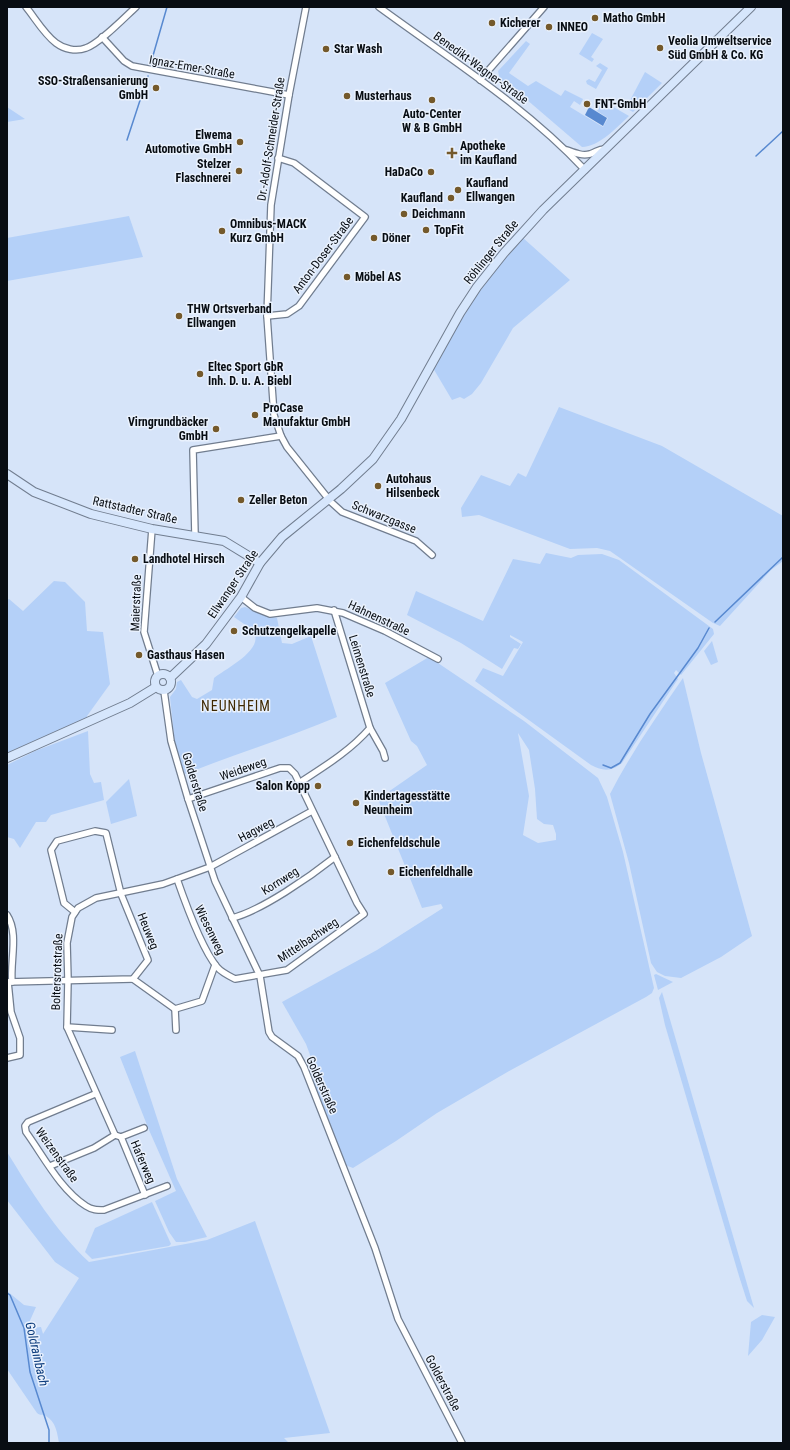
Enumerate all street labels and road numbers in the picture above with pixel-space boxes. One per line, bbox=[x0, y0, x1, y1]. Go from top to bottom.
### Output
street label: Benedikt-Wagner-Straße bbox=[431, 29, 531, 107]
street label: Ignaz-Emer-Straße bbox=[148, 53, 236, 81]
street label: Dr.-Adolf-Schneider-Straße bbox=[254, 76, 288, 202]
street label: Anton-Doser-Straße bbox=[290, 214, 357, 296]
street label: Röhlinger Straße bbox=[461, 217, 521, 287]
street label: Rattstadter Straße bbox=[91, 493, 179, 527]
street label: Schwarzgasse bbox=[350, 498, 419, 536]
street label: Ellwanger Straße bbox=[205, 547, 261, 621]
street label: Maierstraße bbox=[128, 574, 144, 632]
street label: Hahnenstraße bbox=[346, 598, 412, 639]
street label: Leimenstraße bbox=[346, 633, 378, 699]
street label: Golderstraße bbox=[179, 751, 211, 814]
street label: Weideweg bbox=[218, 755, 268, 783]
street label: Hagweg bbox=[236, 815, 276, 845]
street label: Kornweg bbox=[259, 864, 301, 898]
street label: Wiesenweg bbox=[192, 903, 228, 957]
street label: Heuweg bbox=[134, 911, 162, 951]
street label: Mittelbachweg bbox=[275, 915, 341, 965]
street label: Boltersrotstraße bbox=[49, 933, 65, 1011]
street label: Golderstraße bbox=[303, 1054, 341, 1116]
street label: Weizenstraße bbox=[33, 1125, 82, 1185]
street label: Haferweg bbox=[128, 1138, 158, 1186]
street label: Golderstraße bbox=[422, 1353, 464, 1414]

